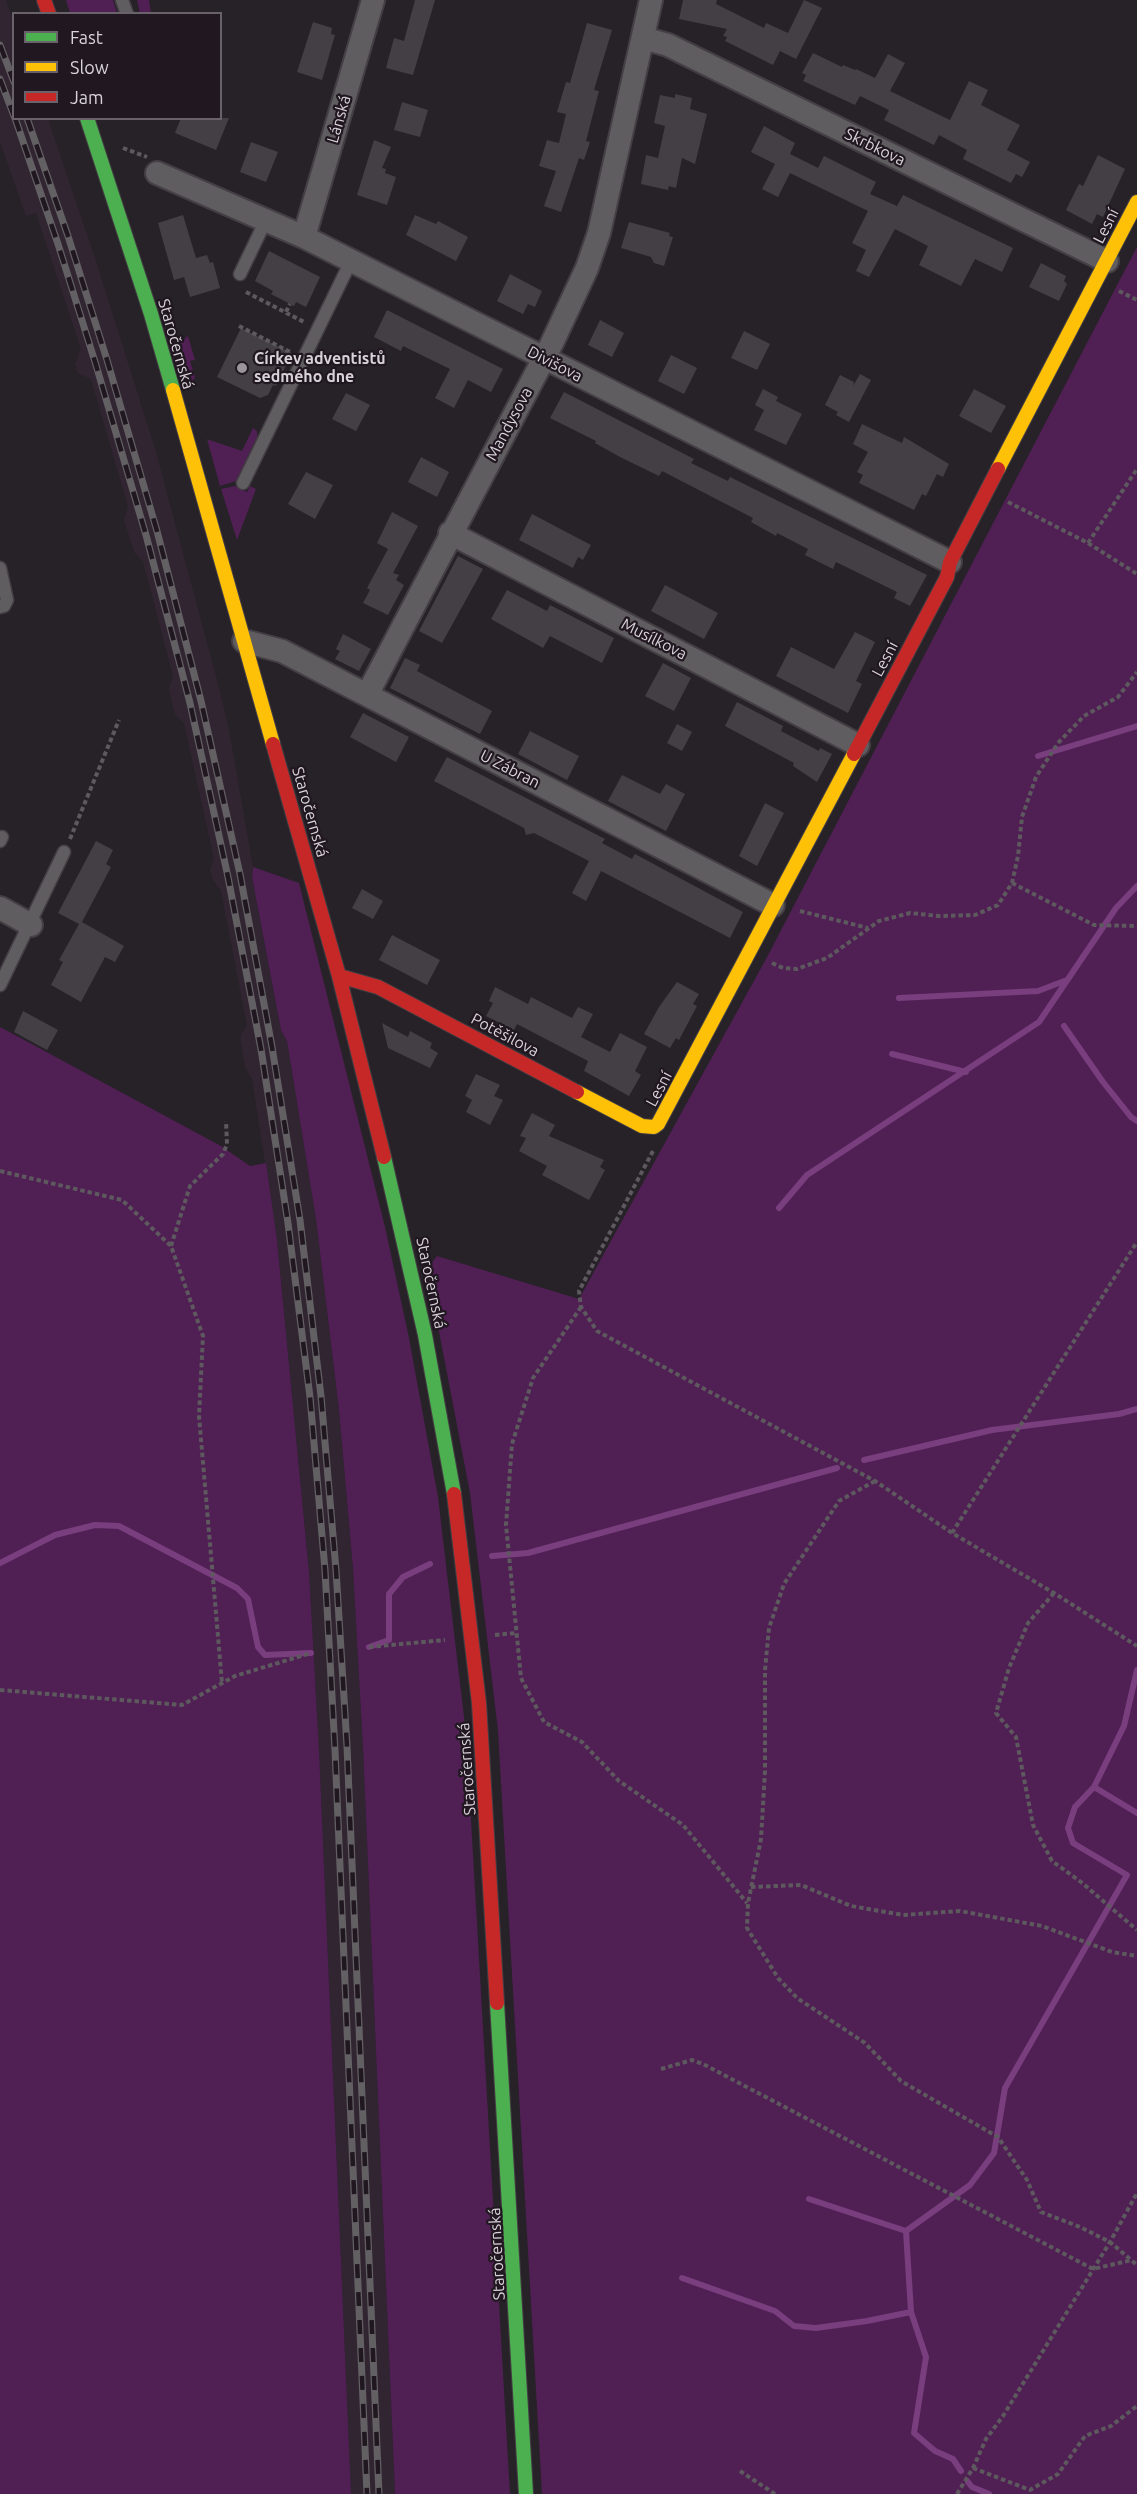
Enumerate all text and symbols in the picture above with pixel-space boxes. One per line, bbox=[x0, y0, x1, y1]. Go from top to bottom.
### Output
legend bbox=[12, 12, 222, 120]
text: Fast bbox=[70, 27, 103, 47]
text: Slow bbox=[70, 57, 109, 77]
text: Jam bbox=[70, 87, 104, 107]
street label: Lánská bbox=[323, 93, 355, 145]
street label: Skrbkova bbox=[842, 124, 908, 170]
street label: Lesní bbox=[1089, 205, 1123, 247]
street label: Staročernská bbox=[154, 297, 198, 391]
street label: Divišova bbox=[524, 342, 586, 386]
place label: Církev adventistů sedmého dne bbox=[254, 349, 386, 387]
marker: Církev adventistů sedmého dne bbox=[235, 361, 249, 375]
street label: Mandysova bbox=[482, 384, 536, 464]
street label: Musílkova bbox=[618, 614, 690, 664]
street label: Lesní bbox=[868, 638, 902, 680]
street label: U Zábran bbox=[477, 746, 543, 792]
street label: Staročernská bbox=[288, 765, 332, 859]
street label: Potěšilova bbox=[468, 1009, 542, 1061]
street label: Lesní bbox=[642, 1068, 676, 1110]
street label: Staročernská bbox=[412, 1236, 450, 1330]
street label: Staročernská bbox=[454, 1722, 480, 1816]
street label: Staročernská bbox=[485, 2207, 509, 2301]

